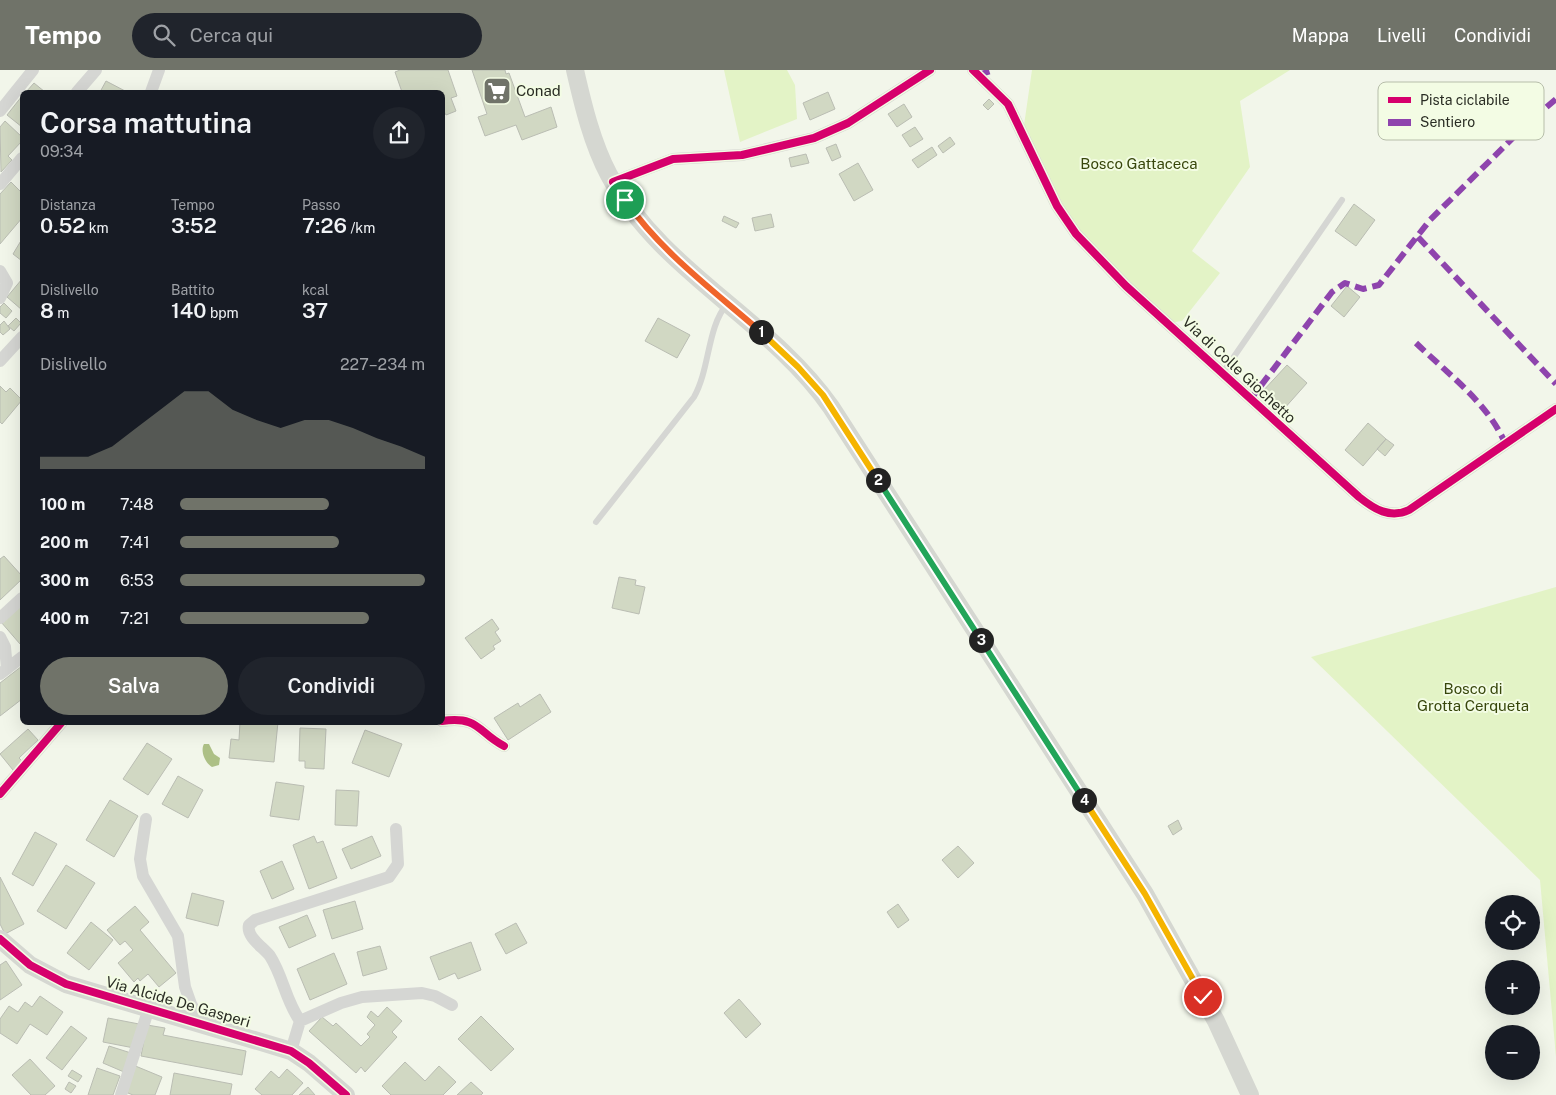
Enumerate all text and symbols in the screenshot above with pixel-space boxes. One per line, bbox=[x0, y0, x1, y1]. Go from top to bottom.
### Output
search box bbox=[132, 13, 482, 58]
text: Tempo bbox=[25, 21, 102, 49]
icon: search bbox=[150, 21, 178, 49]
text: Cerca qui bbox=[190, 24, 273, 46]
text: Mappa bbox=[1292, 25, 1349, 46]
text: Livelli bbox=[1377, 25, 1426, 46]
text: Condividi bbox=[1454, 25, 1531, 46]
supermarket icon: Conad bbox=[482, 76, 512, 106]
place label: Conad bbox=[516, 82, 561, 99]
legend bbox=[1378, 82, 1544, 140]
text: Pista ciclabile bbox=[1420, 92, 1510, 108]
text: Corsa mattutina bbox=[40, 106, 252, 139]
button: share bbox=[373, 107, 425, 159]
text: Sentiero bbox=[1420, 114, 1475, 130]
text: 09:34 bbox=[40, 142, 83, 161]
park label: Bosco Gattaceca bbox=[1080, 155, 1198, 172]
pin bbox=[604, 179, 646, 221]
icon: arrive bbox=[611, 186, 639, 214]
text: Distanza bbox=[40, 197, 96, 213]
text: Tempo bbox=[171, 197, 215, 213]
text: Passo bbox=[302, 197, 341, 213]
text: 0.52 bbox=[40, 213, 85, 238]
text: 3:52 bbox=[171, 213, 217, 238]
text: 7:26 bbox=[302, 213, 347, 238]
text: km bbox=[85, 220, 109, 236]
text: /km bbox=[347, 220, 375, 236]
text: Dislivello bbox=[40, 282, 99, 298]
text: Battito bbox=[171, 282, 215, 298]
text: kcal bbox=[302, 282, 329, 298]
text: 8 bbox=[40, 298, 54, 323]
text: 140 bbox=[171, 298, 207, 323]
text: 37 bbox=[302, 298, 328, 323]
text: m bbox=[54, 305, 69, 321]
text: bpm bbox=[207, 305, 239, 321]
street label: Via di Colle Giochetto bbox=[1179, 313, 1299, 426]
pin: 1 bbox=[748, 320, 774, 344]
text: 1 bbox=[759, 324, 765, 340]
text: Dislivello bbox=[40, 355, 107, 374]
text: 227–234 m bbox=[340, 355, 425, 374]
pin: 2 bbox=[866, 468, 890, 492]
text: 2 bbox=[874, 472, 883, 488]
text: 100 m bbox=[40, 495, 85, 514]
text: 7:48 bbox=[120, 495, 154, 514]
text: 200 m bbox=[40, 533, 89, 552]
text: 7:41 bbox=[120, 533, 150, 552]
text: 300 m bbox=[40, 571, 89, 590]
text: 6:53 bbox=[120, 571, 154, 590]
text: 400 m bbox=[40, 609, 89, 628]
text: 7:21 bbox=[120, 609, 150, 628]
pin: 3 bbox=[968, 628, 994, 652]
text: 3 bbox=[977, 632, 986, 648]
button: Salva bbox=[40, 657, 228, 715]
button: Condividi bbox=[238, 657, 425, 715]
park label: Bosco di Grotta Cerqueta bbox=[1417, 680, 1529, 714]
pin: 4 bbox=[1072, 788, 1096, 812]
text: 4 bbox=[1080, 792, 1089, 808]
map controls bbox=[1485, 895, 1540, 1080]
button: locate bbox=[1485, 895, 1540, 950]
button: + bbox=[1485, 960, 1540, 1015]
street label: Via Alcide De Gasperi bbox=[104, 973, 252, 1030]
pin bbox=[1182, 976, 1224, 1018]
icon: check bbox=[1189, 983, 1217, 1011]
button: − bbox=[1485, 1025, 1540, 1080]

